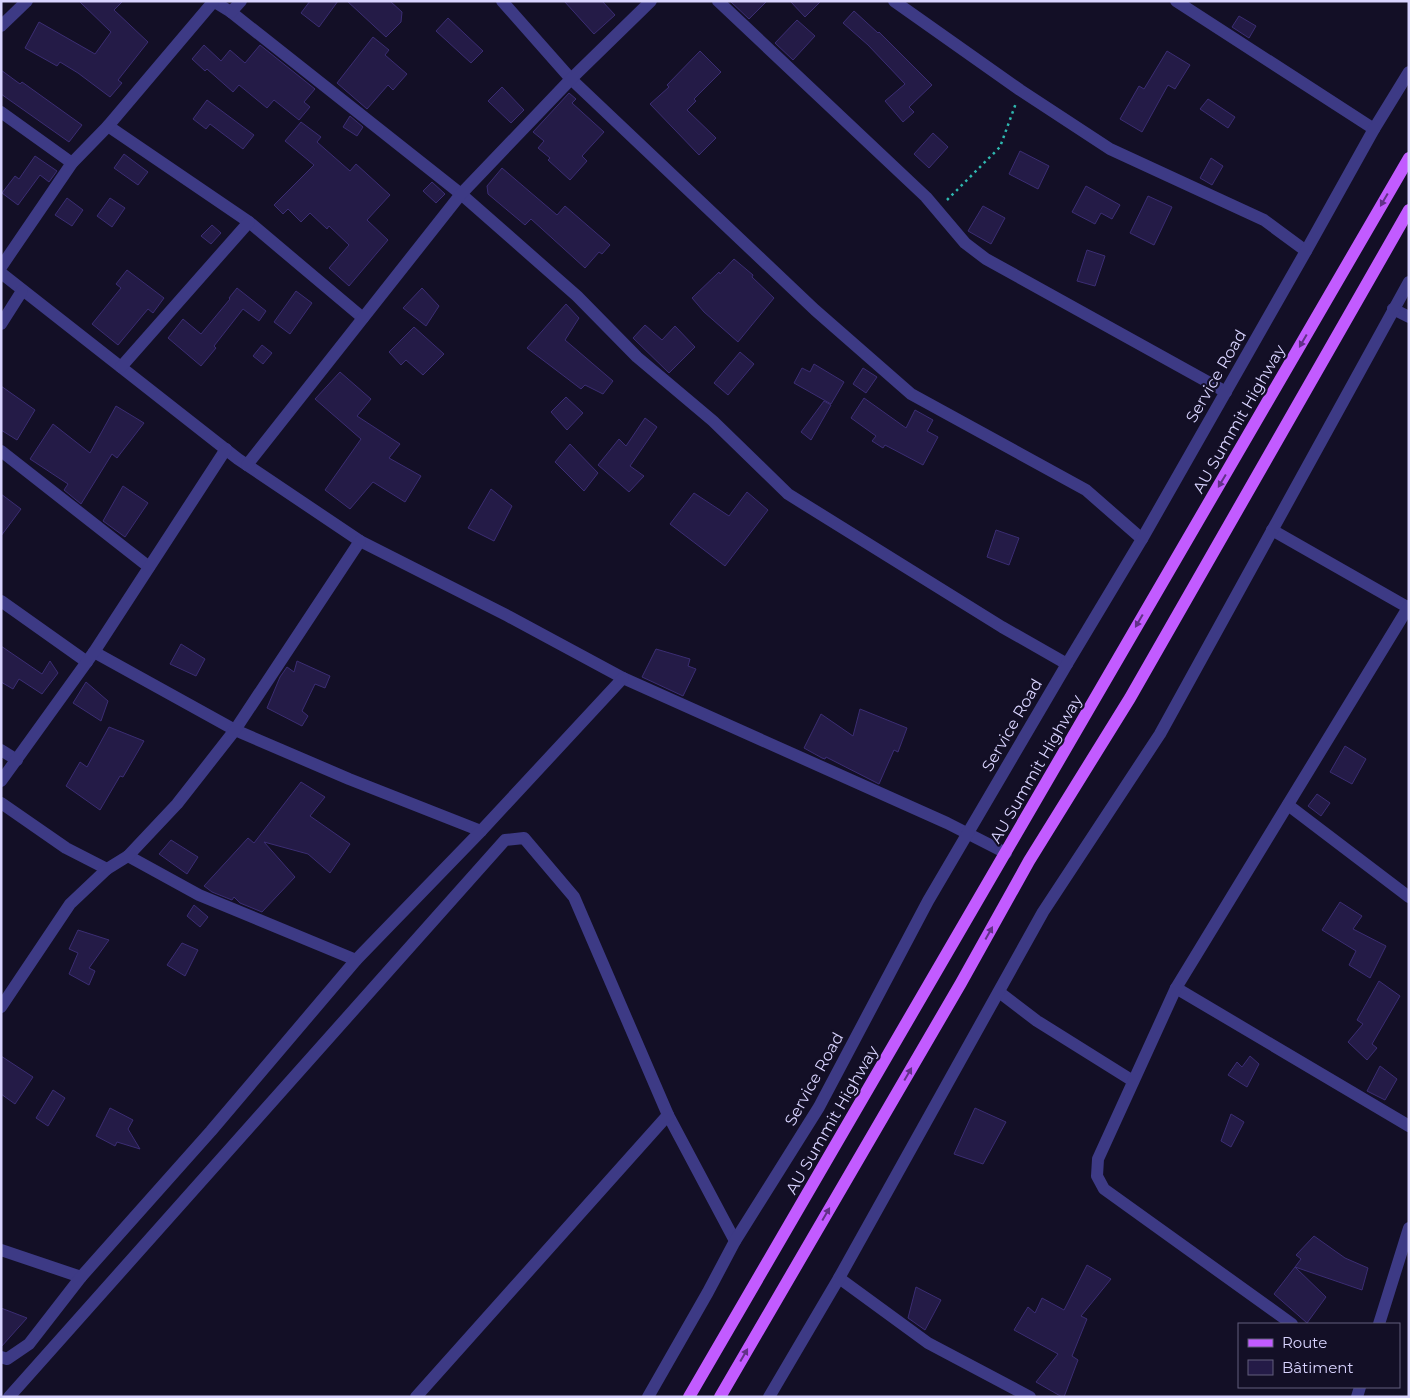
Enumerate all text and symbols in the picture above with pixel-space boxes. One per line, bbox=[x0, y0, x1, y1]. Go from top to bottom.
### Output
one-way arrow bbox=[1380, 193, 1389, 207]
street label: Service Road bbox=[1182, 326, 1250, 426]
one-way arrow bbox=[1299, 334, 1308, 347]
street label: AU Summit Highway bbox=[1189, 341, 1289, 496]
one-way arrow bbox=[1217, 475, 1226, 488]
one-way arrow bbox=[1135, 615, 1144, 628]
street label: Service Road bbox=[978, 675, 1046, 775]
street label: AU Summit Highway bbox=[986, 691, 1086, 846]
one-way arrow bbox=[985, 926, 993, 940]
street label: Service Road bbox=[781, 1029, 847, 1129]
street label: AU Summit Highway bbox=[782, 1042, 882, 1197]
one-way arrow bbox=[904, 1066, 912, 1081]
one-way arrow bbox=[822, 1207, 830, 1222]
legend bbox=[1238, 1323, 1400, 1388]
text: Route bbox=[1282, 1333, 1327, 1352]
one-way arrow bbox=[740, 1348, 749, 1361]
text: Bâtiment bbox=[1282, 1358, 1354, 1377]

